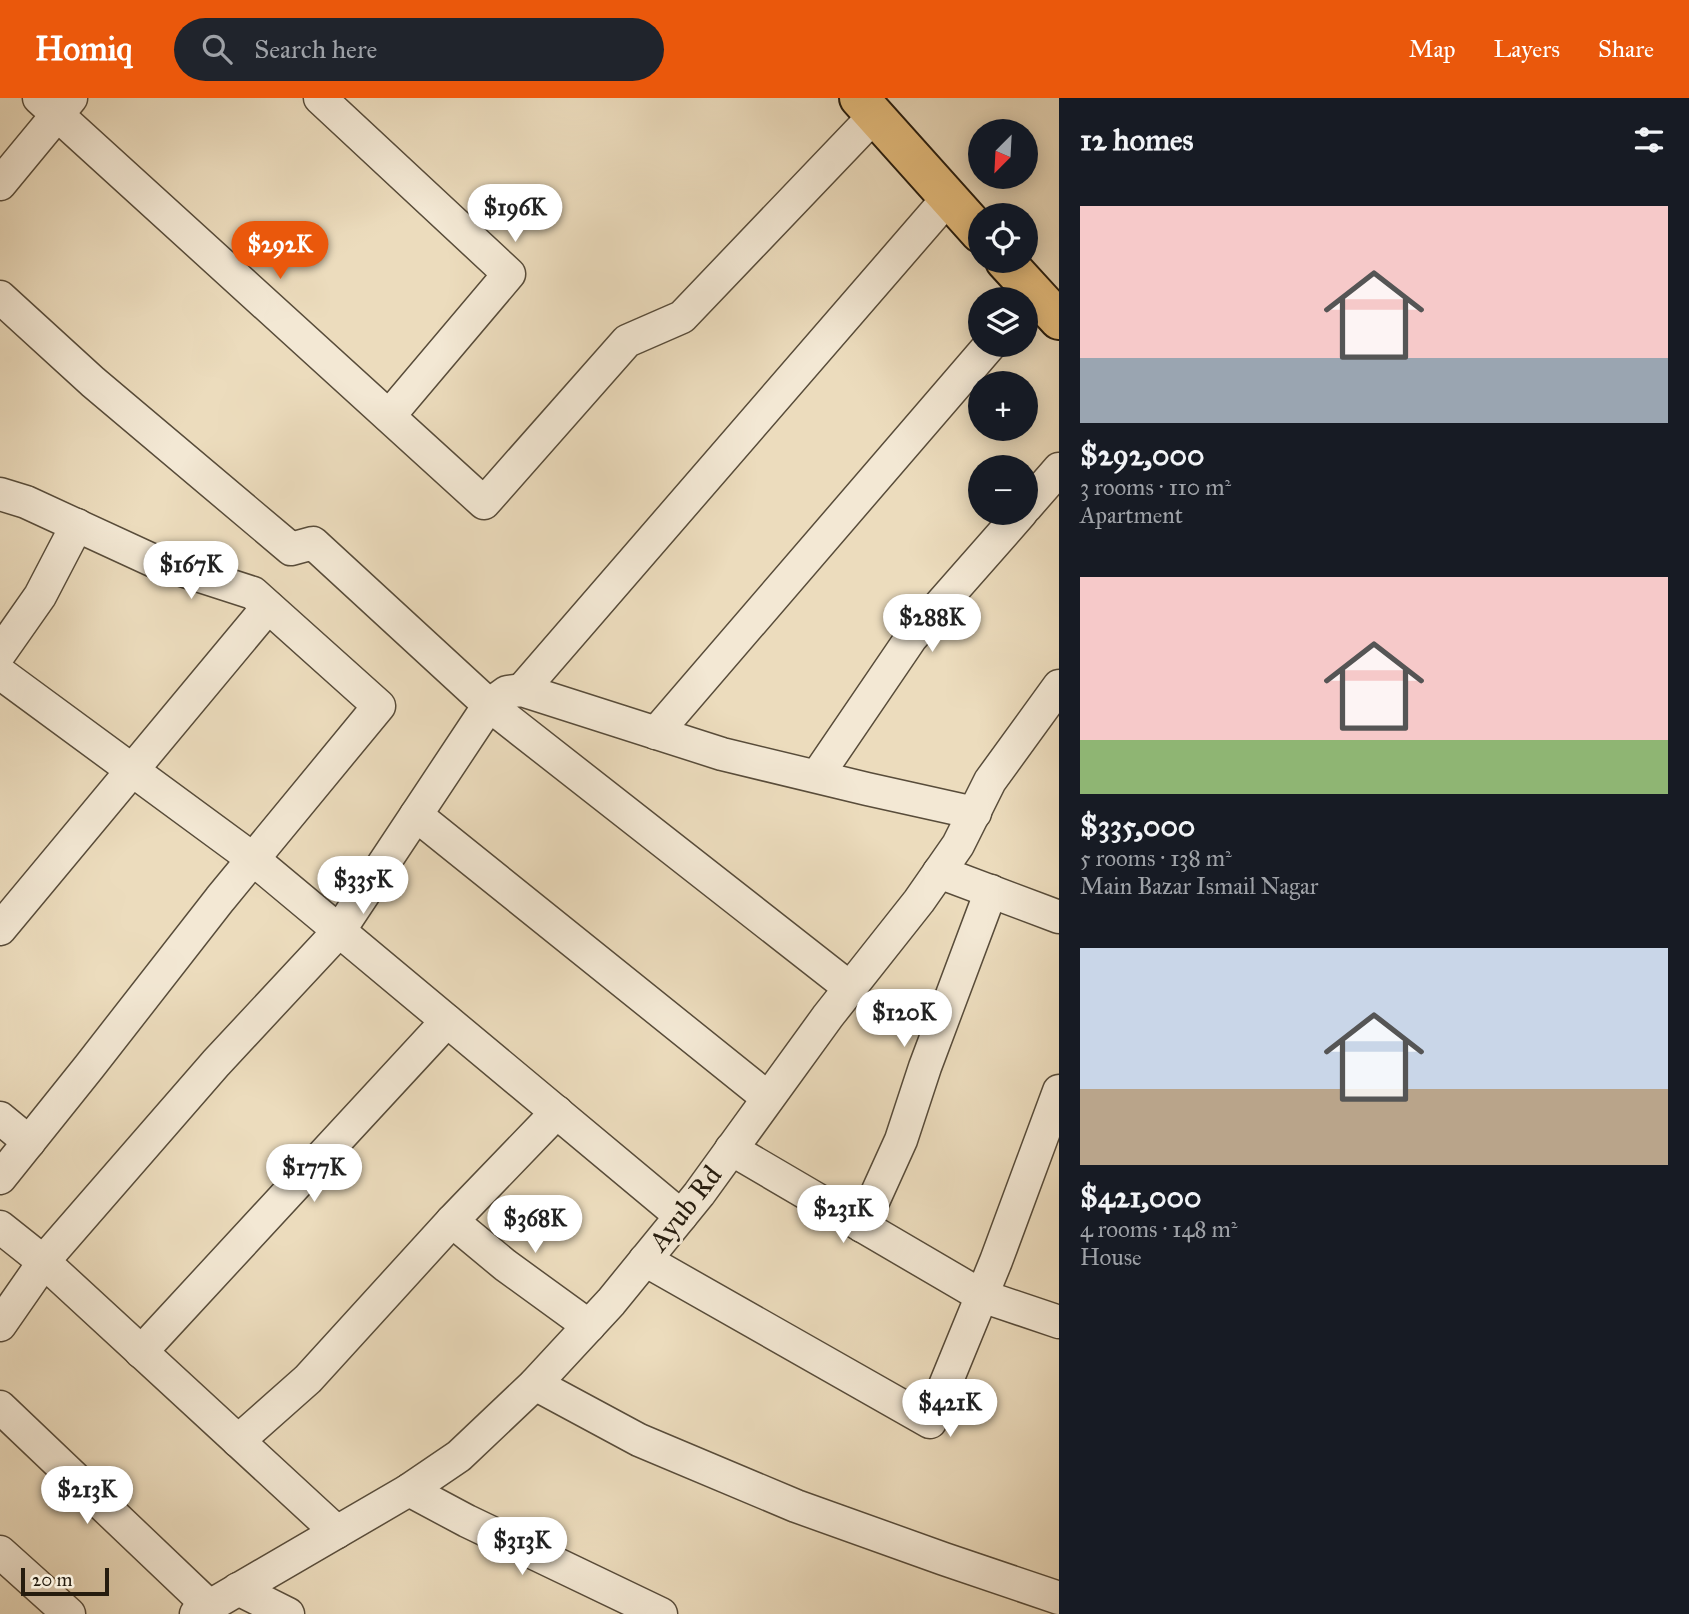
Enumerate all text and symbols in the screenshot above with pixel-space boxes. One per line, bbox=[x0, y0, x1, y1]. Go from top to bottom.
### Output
search box bbox=[174, 18, 664, 81]
text: Homiq bbox=[35, 29, 132, 69]
icon: search bbox=[198, 30, 236, 68]
text: Search here bbox=[254, 33, 377, 65]
text: Map bbox=[1409, 34, 1456, 64]
text: Layers bbox=[1494, 34, 1560, 64]
text: Share bbox=[1598, 34, 1654, 64]
north arrow bbox=[968, 119, 1038, 189]
map controls bbox=[968, 119, 1038, 525]
icon: filters bbox=[1630, 121, 1668, 159]
text: 12 homes bbox=[1080, 122, 1193, 158]
pin: $196K bbox=[466, 184, 564, 244]
text: $196K bbox=[483, 193, 547, 221]
button: locate bbox=[968, 203, 1038, 273]
pin: $292K bbox=[231, 222, 329, 281]
text: $292K bbox=[247, 230, 313, 258]
icon: home bbox=[1311, 252, 1437, 378]
button: layers bbox=[968, 287, 1038, 357]
button: + bbox=[968, 371, 1038, 441]
text: $292,000 bbox=[1080, 437, 1204, 473]
button: − bbox=[968, 455, 1038, 525]
text: 3 rooms · 110 m² bbox=[1080, 473, 1231, 501]
text: Apartment bbox=[1080, 501, 1183, 529]
pin: $167K bbox=[142, 542, 240, 601]
text: $167K bbox=[159, 550, 223, 578]
pin: $288K bbox=[883, 594, 981, 654]
text: $288K bbox=[899, 603, 965, 631]
icon: home bbox=[1311, 623, 1437, 749]
text: $335,000 bbox=[1080, 808, 1195, 844]
text: 5 rooms · 138 m² bbox=[1080, 844, 1232, 872]
pin: $335K bbox=[314, 856, 412, 916]
text: $335K bbox=[333, 865, 393, 893]
text: Main Bazar Ismail Nagar bbox=[1080, 872, 1318, 900]
pin: $120K bbox=[855, 990, 953, 1049]
icon: home bbox=[1311, 994, 1437, 1120]
text: $120K bbox=[872, 998, 936, 1026]
pin: $177K bbox=[265, 1144, 363, 1204]
text: $177K bbox=[282, 1153, 346, 1181]
street label: Ayub Rd bbox=[640, 1158, 729, 1259]
text: $421,000 bbox=[1080, 1179, 1202, 1215]
pin: $231K bbox=[794, 1186, 892, 1245]
text: $231K bbox=[813, 1194, 873, 1222]
pin: $368K bbox=[486, 1196, 584, 1255]
text: $368K bbox=[503, 1204, 567, 1232]
text: 4 rooms · 148 m² bbox=[1080, 1215, 1237, 1243]
text: House bbox=[1080, 1243, 1142, 1271]
pin: $421K bbox=[901, 1380, 999, 1439]
text: $421K bbox=[918, 1388, 982, 1416]
pin: $213K bbox=[38, 1466, 136, 1526]
text: $213K bbox=[57, 1475, 117, 1503]
pin: $313K bbox=[473, 1518, 571, 1577]
text: $313K bbox=[493, 1526, 551, 1554]
scale bar bbox=[21, 1565, 108, 1597]
text: 20 m bbox=[32, 1568, 73, 1591]

